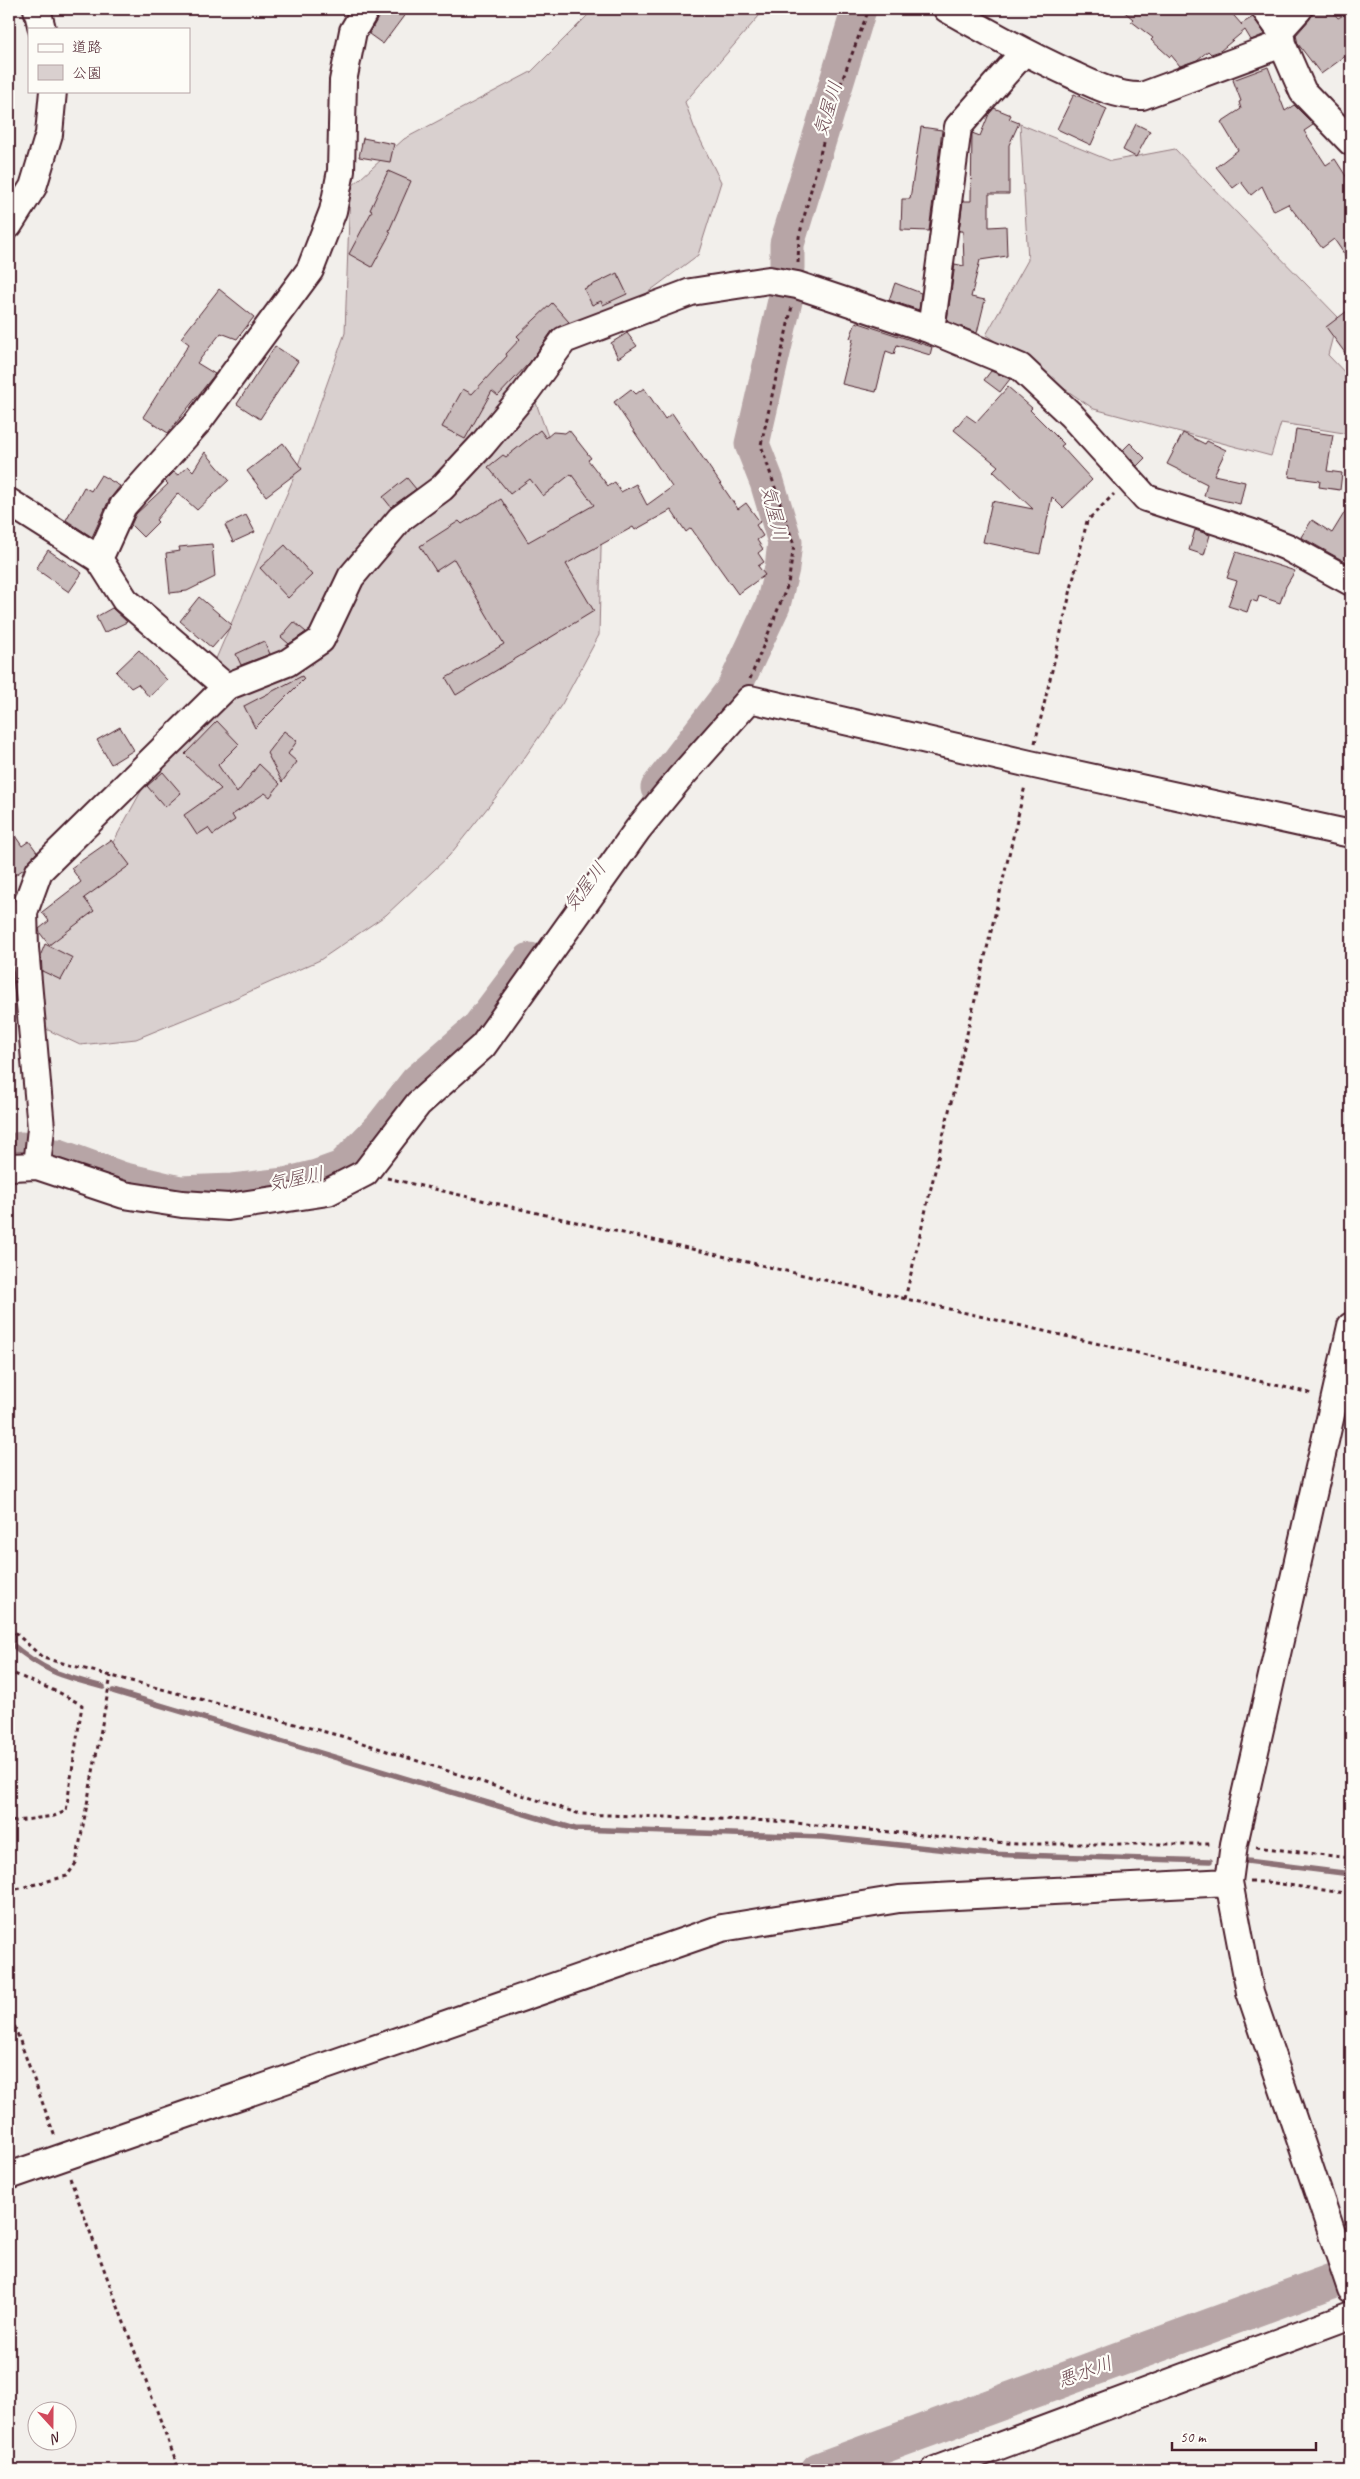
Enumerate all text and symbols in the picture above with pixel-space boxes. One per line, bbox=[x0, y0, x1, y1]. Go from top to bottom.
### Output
legend bbox=[28, 28, 190, 92]
text: 道路 bbox=[72, 38, 102, 57]
text: 公園 bbox=[72, 64, 102, 83]
water label: 気屋川 bbox=[808, 78, 848, 140]
water label: 気屋川 bbox=[755, 482, 793, 544]
water label: 気屋川 bbox=[558, 857, 612, 917]
water label: 気屋川 bbox=[266, 1161, 326, 1197]
water label: 悪水川 bbox=[1054, 2351, 1116, 2393]
north arrow bbox=[28, 2402, 78, 2452]
scale bar bbox=[1172, 2419, 1316, 2451]
text: N bbox=[47, 2428, 64, 2448]
text: 50 m bbox=[1180, 2428, 1207, 2447]

